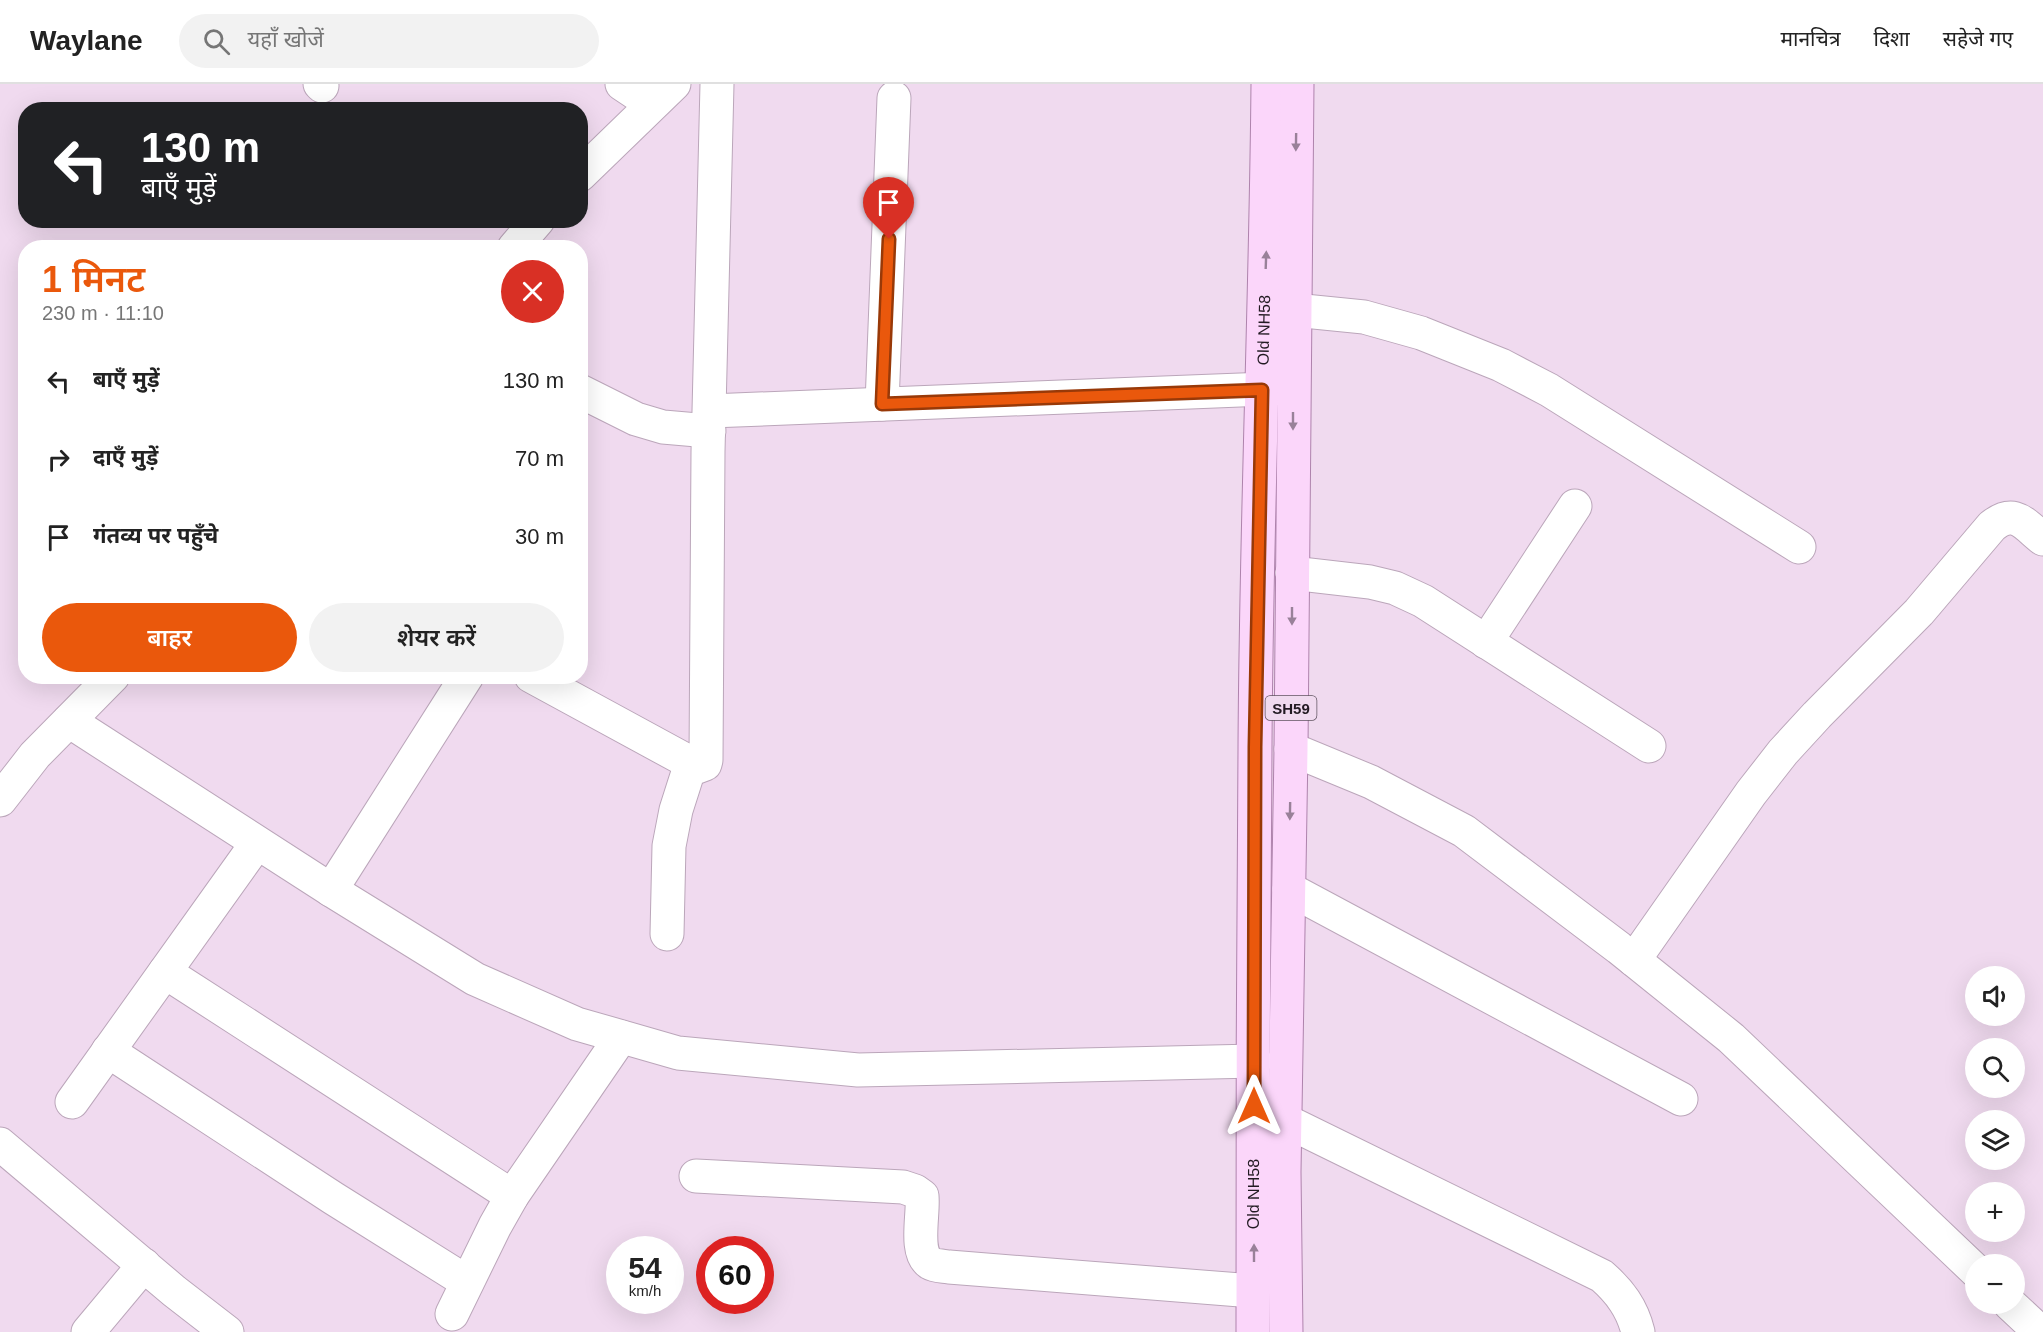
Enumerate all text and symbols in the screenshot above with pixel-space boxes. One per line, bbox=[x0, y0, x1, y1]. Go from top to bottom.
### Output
search box bbox=[179, 14, 599, 68]
text: Waylane bbox=[30, 25, 143, 56]
icon: search bbox=[200, 25, 233, 58]
text: यहाँ खोजें bbox=[248, 27, 324, 52]
text: मानचित्र bbox=[1780, 27, 1840, 50]
text: दिशा bbox=[1873, 27, 1910, 50]
text: सहेजे गए bbox=[1943, 27, 2013, 50]
text: 130 m bbox=[141, 124, 260, 171]
icon: left bbox=[42, 126, 120, 204]
one-way arrow bbox=[1291, 133, 1301, 152]
text: बाएँ मुड़ें bbox=[141, 173, 216, 203]
pin bbox=[863, 177, 914, 239]
icon: arrive bbox=[872, 186, 905, 219]
one-way arrow bbox=[1262, 250, 1271, 269]
text: 1 मिनट bbox=[42, 259, 145, 300]
button: close bbox=[501, 260, 564, 323]
street label: Old NH58 bbox=[1254, 295, 1273, 365]
text: 230 m · 11:10 bbox=[42, 302, 164, 324]
icon: left bbox=[42, 365, 75, 398]
text: बाएँ मुड़ें bbox=[93, 367, 159, 392]
text: 130 m bbox=[503, 368, 564, 393]
one-way arrow bbox=[1288, 412, 1298, 431]
icon: right bbox=[42, 443, 75, 476]
text: दाएँ मुड़ें bbox=[93, 445, 158, 470]
text: 70 m bbox=[515, 446, 564, 471]
icon: arrive bbox=[42, 521, 75, 554]
text: गंतव्य पर पहुँचे bbox=[93, 523, 218, 548]
text: 30 m bbox=[515, 524, 564, 549]
button: बाहर bbox=[42, 603, 297, 672]
button: शेयर करें bbox=[309, 603, 564, 672]
one-way arrow bbox=[1287, 607, 1297, 626]
road number: SH59 bbox=[1266, 696, 1316, 720]
one-way arrow bbox=[1285, 802, 1295, 821]
map controls bbox=[1965, 966, 2025, 1314]
button: sound bbox=[1965, 966, 2025, 1026]
button: search bbox=[1965, 1038, 2025, 1098]
position arrow bbox=[1222, 1074, 1286, 1138]
button: layers bbox=[1965, 1110, 2025, 1170]
street label: Old NH58 bbox=[1245, 1159, 1262, 1229]
button: + bbox=[1965, 1182, 2025, 1242]
speed limit sign: 60 bbox=[696, 1236, 774, 1314]
one-way arrow bbox=[1249, 1243, 1259, 1262]
text: 54 bbox=[628, 1251, 662, 1284]
button: − bbox=[1965, 1254, 2025, 1314]
text: km/h bbox=[629, 1282, 661, 1299]

